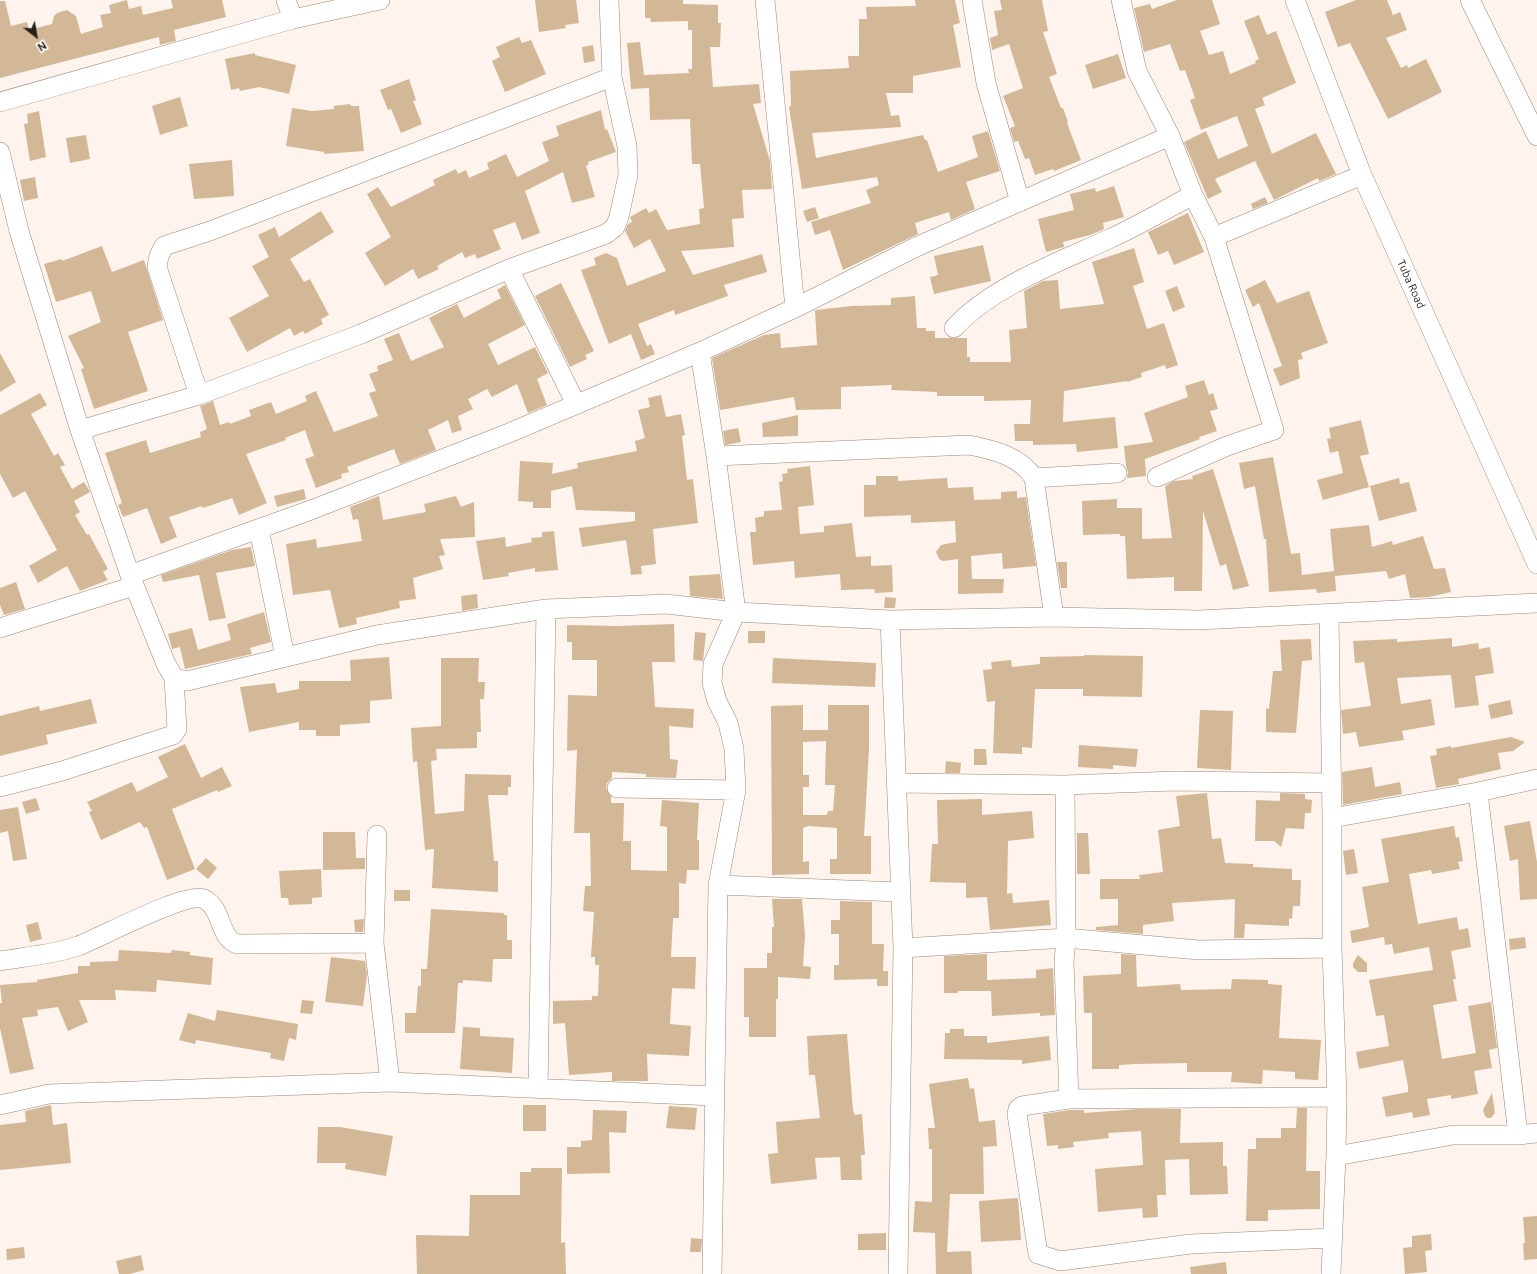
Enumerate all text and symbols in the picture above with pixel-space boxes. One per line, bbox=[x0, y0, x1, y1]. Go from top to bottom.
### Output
north arrow bbox=[16, 16, 56, 56]
text: N bbox=[36, 39, 49, 54]
street label: Tuba Road bbox=[1394, 258, 1428, 310]

